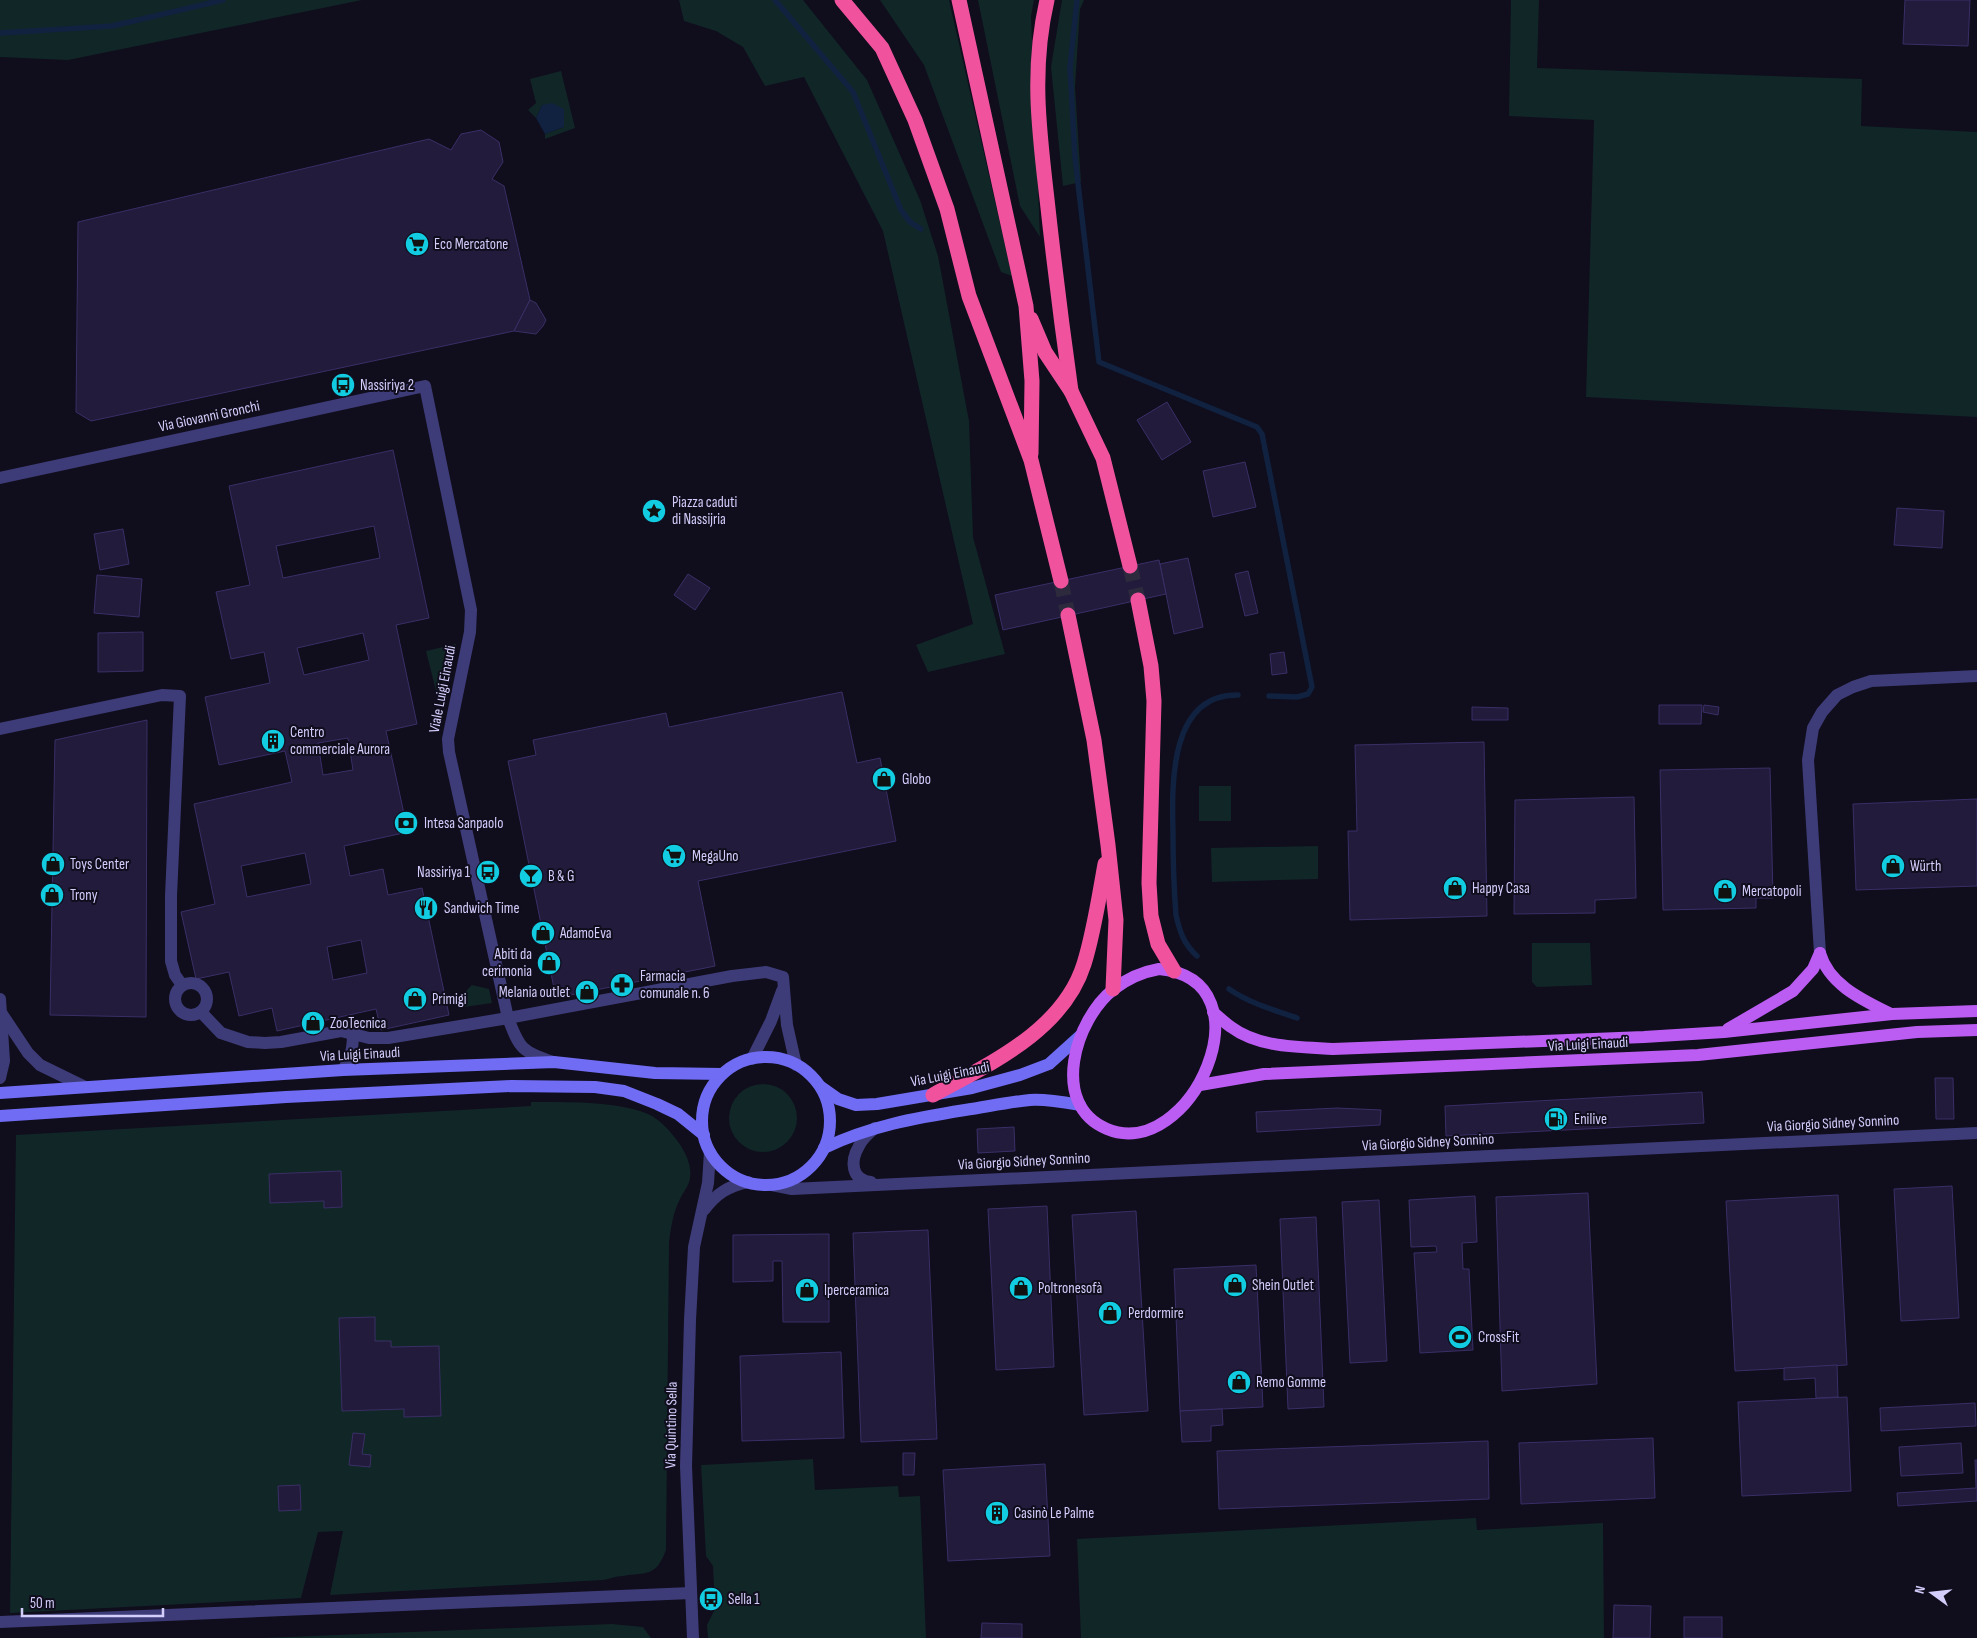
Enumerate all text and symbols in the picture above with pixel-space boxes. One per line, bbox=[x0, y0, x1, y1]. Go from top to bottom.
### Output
supermarket icon: Eco Mercatone bbox=[404, 231, 430, 257]
place label: Eco Mercatone bbox=[434, 235, 508, 254]
bus stop icon: Nassiriya 2 bbox=[330, 372, 356, 398]
place label: Nassiriya 2 bbox=[360, 376, 414, 395]
street label: Via Giovanni Gronchi bbox=[157, 396, 262, 436]
place label: Piazza caduti di Nassijria bbox=[672, 493, 738, 529]
place icon: Piazza caduti di Nassijria bbox=[641, 498, 667, 524]
street label: Viale Luigi Einaudi bbox=[425, 644, 460, 734]
place label: Centro commerciale Aurora bbox=[290, 723, 390, 759]
building icon: Centro commerciale Aurora bbox=[260, 728, 286, 754]
shop icon: Globo bbox=[871, 766, 897, 792]
place label: Globo bbox=[902, 770, 931, 789]
bank icon: Intesa Sanpaolo bbox=[393, 810, 419, 836]
place label: Intesa Sanpaolo bbox=[424, 814, 503, 833]
supermarket icon: MegaUno bbox=[661, 843, 687, 869]
place label: MegaUno bbox=[692, 847, 739, 866]
shop icon: Toys Center bbox=[40, 851, 66, 877]
shop icon: Würth bbox=[1880, 853, 1906, 879]
place label: Toys Center bbox=[70, 855, 130, 874]
place label: Würth bbox=[1910, 857, 1941, 876]
bus stop icon: Nassiriya 1 bbox=[475, 859, 501, 885]
place label: Nassiriya 1 bbox=[417, 863, 471, 882]
bar icon: B & G bbox=[518, 863, 544, 889]
place label: B & G bbox=[548, 867, 575, 886]
shop icon: Happy Casa bbox=[1442, 875, 1468, 901]
shop icon: Mercatopoli bbox=[1712, 878, 1738, 904]
place label: Happy Casa bbox=[1472, 879, 1530, 898]
shop icon: Trony bbox=[39, 882, 65, 908]
place label: Mercatopoli bbox=[1742, 882, 1802, 901]
place label: Trony bbox=[70, 886, 98, 905]
restaurant icon: Sandwich Time bbox=[413, 895, 439, 921]
place label: Sandwich Time bbox=[444, 899, 519, 918]
shop icon: AdamoEva bbox=[530, 920, 556, 946]
place label: AdamoEva bbox=[559, 924, 612, 943]
place label: Abiti da cerimonia bbox=[482, 945, 532, 981]
shop icon: Abiti da cerimonia bbox=[536, 950, 562, 976]
place label: Farmacia comunale n. 6 bbox=[640, 967, 710, 1003]
pharmacy icon: Farmacia comunale n. 6 bbox=[609, 972, 635, 998]
shop icon: Melania outlet bbox=[574, 979, 600, 1005]
place label: Melania outlet bbox=[499, 983, 570, 1002]
shop icon: Primigi bbox=[402, 986, 428, 1012]
place label: Primigi bbox=[432, 990, 467, 1009]
shop icon: ZooTecnica bbox=[300, 1010, 326, 1036]
place label: ZooTecnica bbox=[330, 1014, 386, 1033]
street label: Via Luigi Einaudi bbox=[1548, 1033, 1629, 1056]
street label: Via Luigi Einaudi bbox=[320, 1043, 401, 1066]
street label: Via Luigi Einaudi bbox=[909, 1057, 991, 1091]
fuel station icon: Enilive bbox=[1543, 1106, 1569, 1132]
place label: Enilive bbox=[1574, 1110, 1607, 1129]
street label: Via Giorgio Sidney Sonnino bbox=[1766, 1111, 1900, 1136]
street label: Via Giorgio Sidney Sonnino bbox=[1361, 1130, 1495, 1155]
street label: Via Giorgio Sidney Sonnino bbox=[957, 1149, 1091, 1174]
shop icon: Shein Outlet bbox=[1222, 1272, 1248, 1298]
shop icon: Poltronesofà bbox=[1008, 1275, 1034, 1301]
place label: Shein Outlet bbox=[1252, 1276, 1314, 1295]
shop icon: Iperceramica bbox=[794, 1277, 820, 1303]
place label: Poltronesofà bbox=[1038, 1279, 1102, 1298]
place label: Iperceramica bbox=[824, 1281, 889, 1300]
shop icon: Perdormire bbox=[1097, 1300, 1123, 1326]
place label: Perdormire bbox=[1128, 1304, 1184, 1323]
sports icon: CrossFit bbox=[1447, 1324, 1473, 1350]
place label: CrossFit bbox=[1478, 1328, 1520, 1347]
shop icon: Remo Gomme bbox=[1226, 1369, 1252, 1395]
place label: Remo Gomme bbox=[1256, 1373, 1326, 1392]
street label: Via Quintino Sella bbox=[661, 1381, 682, 1469]
building icon: Casinò Le Palme bbox=[984, 1500, 1010, 1526]
place label: Casinò Le Palme bbox=[1014, 1504, 1094, 1523]
north arrow bbox=[1907, 1568, 1957, 1618]
text: N bbox=[1911, 1584, 1929, 1596]
scale bar bbox=[22, 1586, 164, 1618]
bus stop icon: Sella 1 bbox=[698, 1586, 724, 1612]
place label: Sella 1 bbox=[728, 1590, 760, 1609]
text: 50 m bbox=[30, 1594, 55, 1613]

